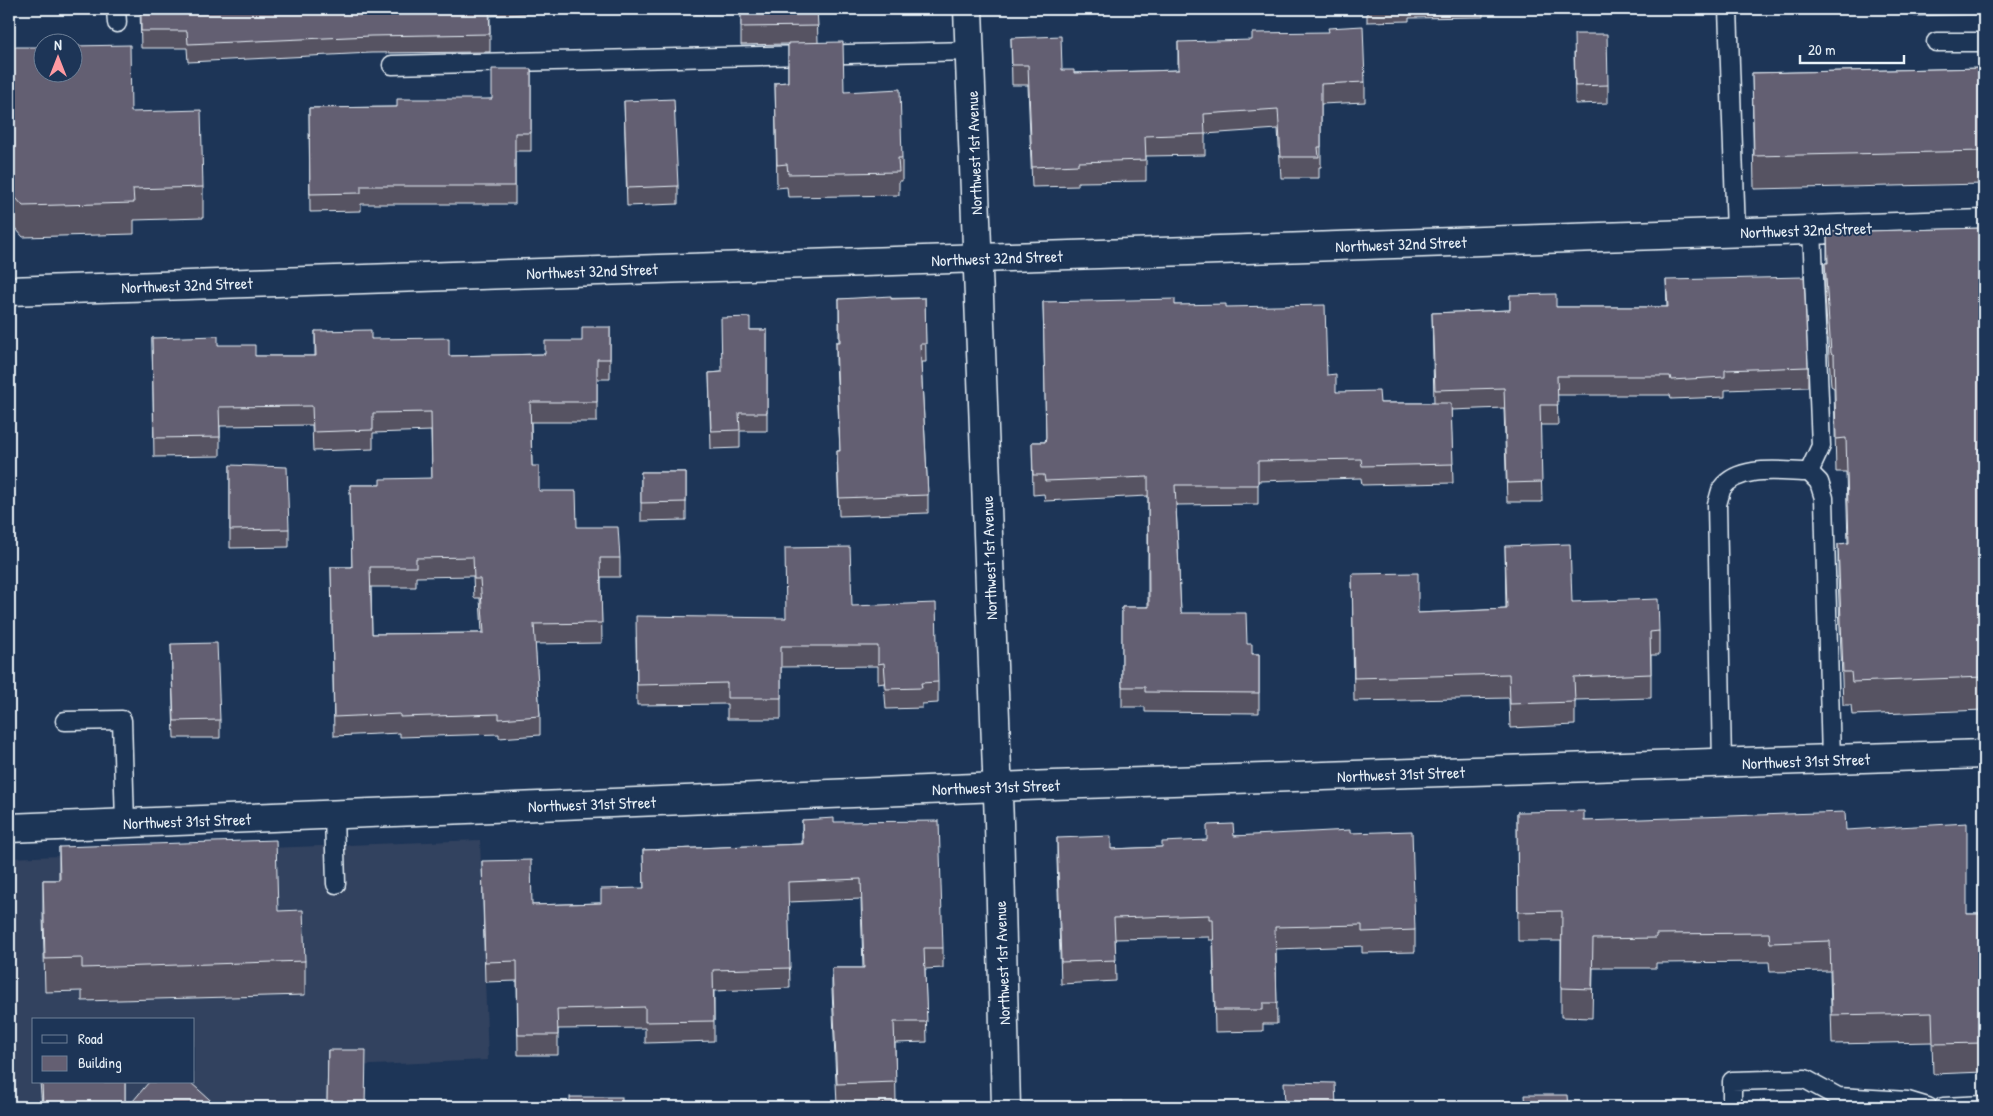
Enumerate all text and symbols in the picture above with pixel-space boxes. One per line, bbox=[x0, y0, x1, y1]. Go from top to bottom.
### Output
north arrow bbox=[32, 32, 82, 82]
scale bar bbox=[1800, 32, 1904, 64]
text: N bbox=[54, 35, 62, 54]
text: 20 m bbox=[1808, 39, 1835, 60]
street label: Northwest 1st Avenue bbox=[961, 90, 987, 215]
street label: Northwest 32nd Street bbox=[1740, 217, 1873, 243]
street label: Northwest 32nd Street bbox=[1335, 231, 1468, 257]
street label: Northwest 32nd Street bbox=[931, 245, 1064, 271]
street label: Northwest 32nd Street bbox=[526, 258, 659, 284]
street label: Northwest 32nd Street bbox=[121, 272, 254, 298]
street label: Northwest 1st Avenue bbox=[976, 495, 1002, 620]
street label: Northwest 31st Street bbox=[1742, 748, 1871, 774]
street label: Northwest 31st Street bbox=[1337, 761, 1466, 787]
street label: Northwest 31st Street bbox=[932, 774, 1061, 800]
street label: Northwest 31st Street bbox=[528, 791, 657, 817]
street label: Northwest 31st Street bbox=[123, 808, 252, 834]
street label: Northwest 1st Avenue bbox=[989, 900, 1015, 1025]
legend bbox=[32, 1018, 195, 1084]
text: Road bbox=[78, 1028, 103, 1049]
text: Building bbox=[78, 1052, 122, 1073]

